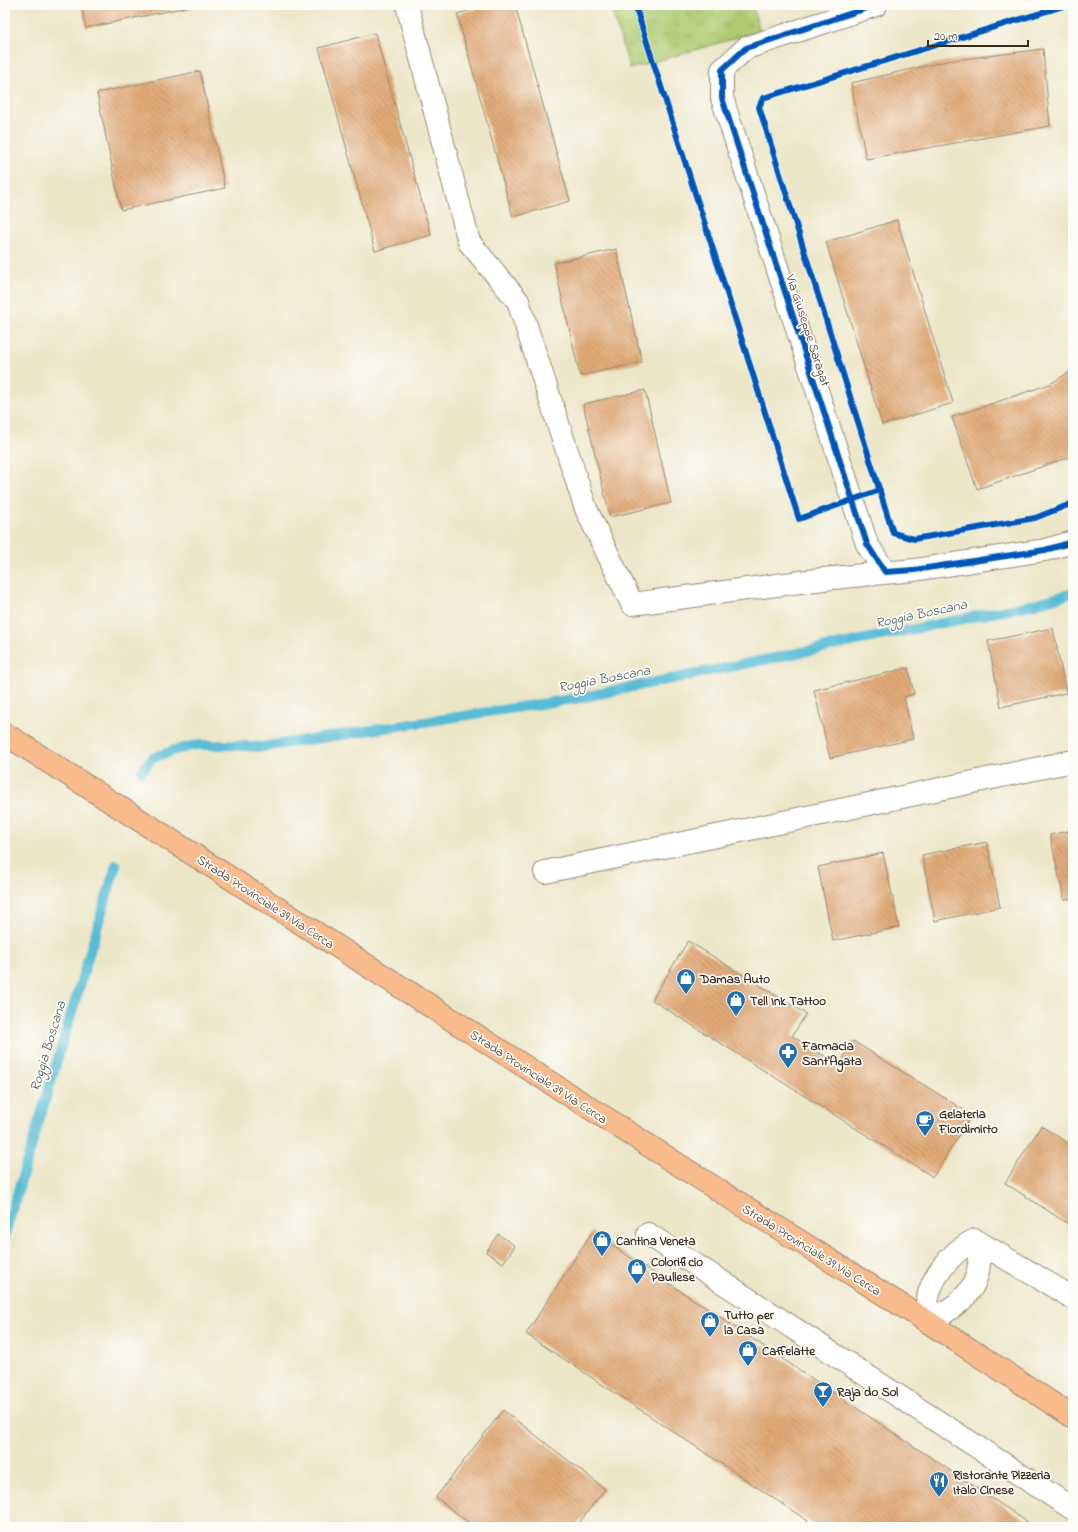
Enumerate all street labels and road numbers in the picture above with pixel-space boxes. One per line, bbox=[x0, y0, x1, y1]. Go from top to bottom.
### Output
street label: Via Giuseppe Saragat bbox=[779, 271, 835, 390]
street label: Strada Provinciale 39 Via Cerca bbox=[193, 851, 338, 954]
street label: Strada Provinciale 39 Via Cerca bbox=[466, 1026, 611, 1129]
street label: Strada Provinciale 39 Via Cerca bbox=[738, 1200, 884, 1301]

